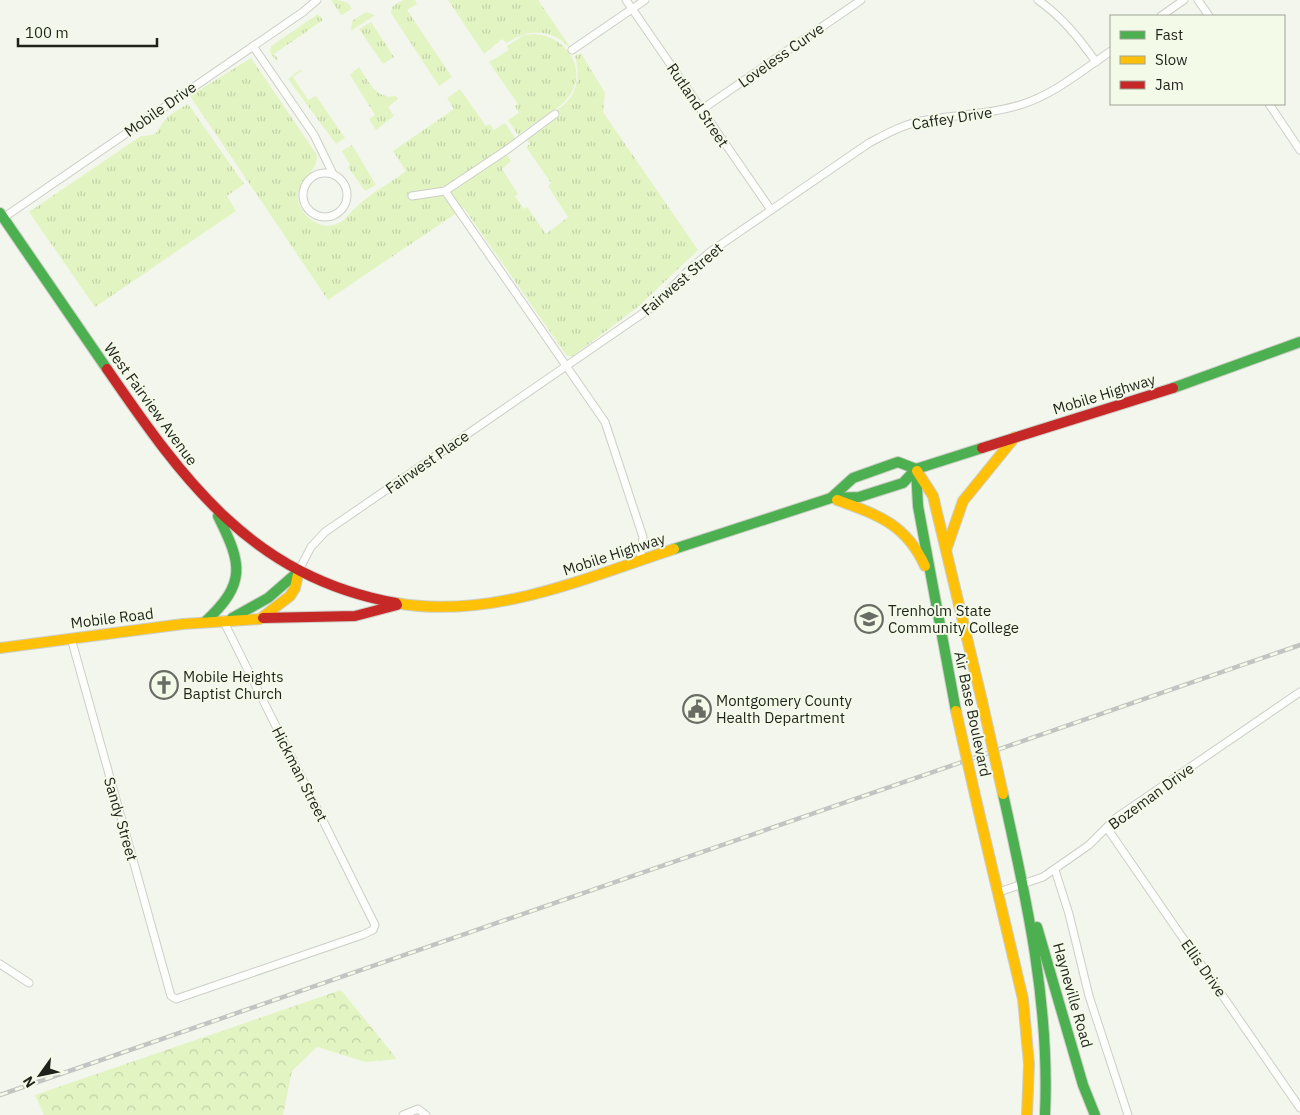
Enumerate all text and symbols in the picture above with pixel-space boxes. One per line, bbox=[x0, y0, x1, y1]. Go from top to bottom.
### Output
scale bar bbox=[18, 15, 156, 47]
legend bbox=[1110, 15, 1285, 105]
street label: Loveless Curve bbox=[734, 18, 828, 92]
text: 100 m bbox=[25, 23, 69, 42]
text: Fast bbox=[1155, 25, 1183, 44]
text: Slow bbox=[1155, 50, 1188, 69]
street label: Rutland Street bbox=[663, 59, 733, 151]
text: Jam bbox=[1155, 75, 1184, 94]
street label: Mobile Drive bbox=[120, 77, 200, 141]
street label: Caffey Drive bbox=[911, 102, 993, 134]
street label: Fairwest Street bbox=[637, 238, 727, 320]
street label: West Fairview Avenue bbox=[100, 339, 202, 469]
street label: Mobile Highway bbox=[1050, 369, 1158, 419]
street label: Fairwest Place bbox=[382, 426, 472, 498]
street label: Mobile Highway bbox=[560, 528, 668, 579]
place label: Trenholm State Community College bbox=[888, 601, 1019, 637]
street label: Mobile Road bbox=[69, 603, 155, 633]
school or university icon: Trenholm State Community College bbox=[854, 604, 884, 634]
street label: Air Base Boulevard bbox=[950, 650, 996, 778]
place label: Mobile Heights Baptist Church bbox=[183, 667, 284, 703]
church icon: Mobile Heights Baptist Church bbox=[149, 670, 179, 700]
place label: Montgomery County Health Department bbox=[716, 691, 852, 727]
public building icon: Montgomery County Health Department bbox=[682, 694, 712, 724]
street label: Hickman Street bbox=[268, 723, 332, 825]
street label: Bozeman Drive bbox=[1104, 759, 1198, 833]
street label: Sandy Street bbox=[100, 775, 142, 863]
street label: Ellis Drive bbox=[1177, 935, 1231, 1001]
street label: Hayneville Road bbox=[1049, 940, 1097, 1050]
north arrow bbox=[15, 1050, 65, 1100]
text: N bbox=[19, 1073, 39, 1091]

